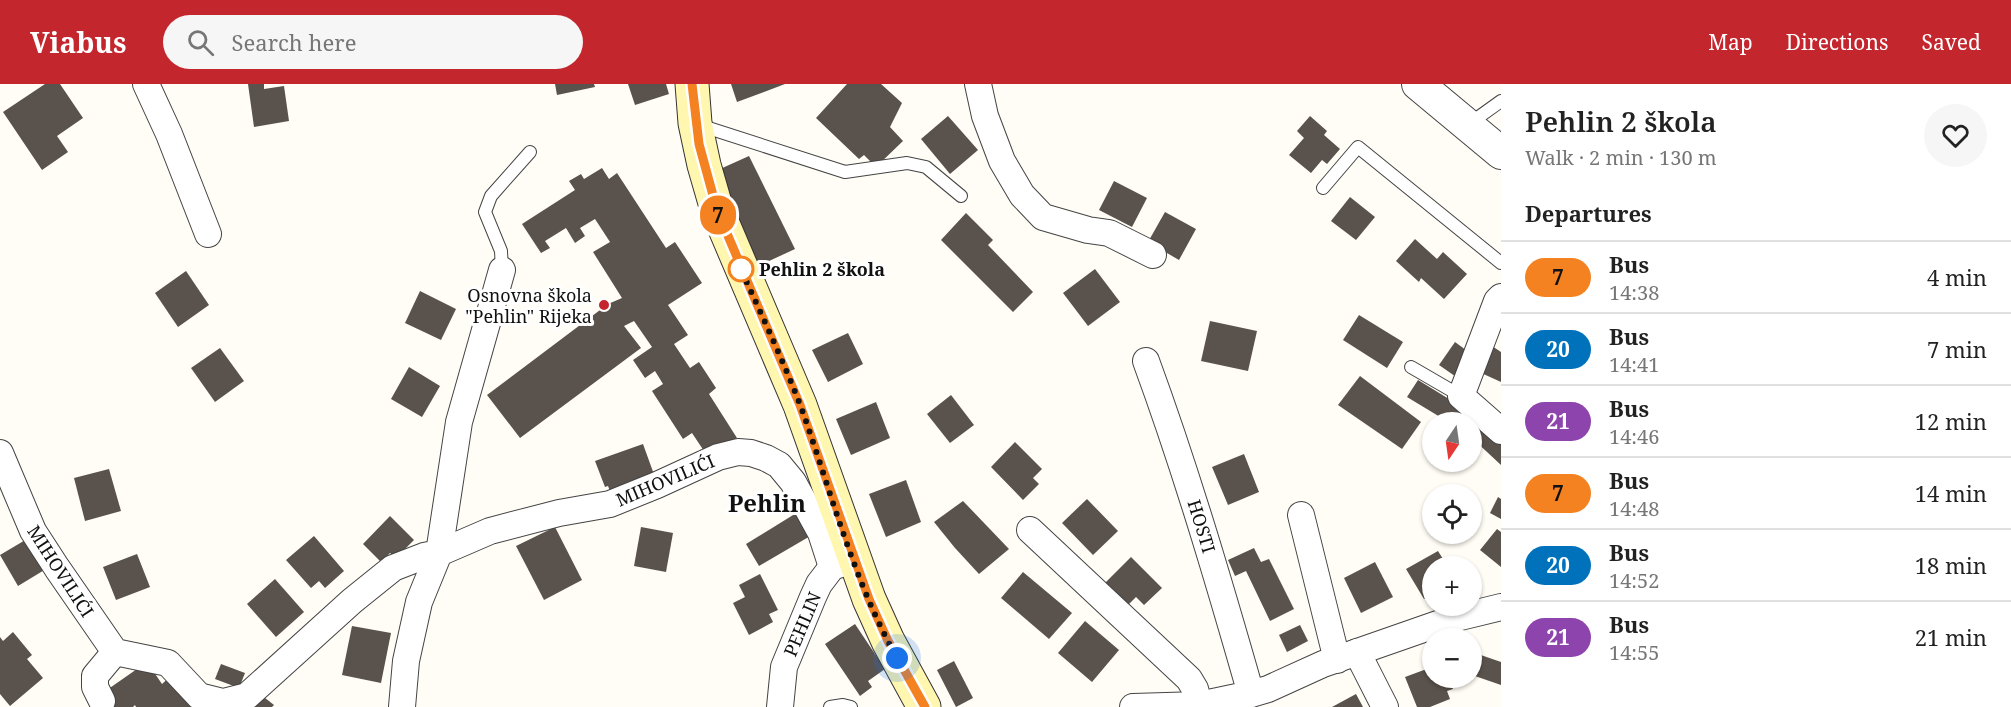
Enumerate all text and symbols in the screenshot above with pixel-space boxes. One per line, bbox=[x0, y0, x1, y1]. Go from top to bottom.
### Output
search box bbox=[163, 15, 583, 69]
text: Viabus bbox=[30, 23, 127, 61]
icon: search bbox=[184, 26, 217, 59]
text: Search here bbox=[232, 27, 356, 57]
text: Map bbox=[1708, 28, 1753, 56]
text: Directions bbox=[1786, 28, 1888, 56]
text: Saved bbox=[1921, 28, 1981, 56]
text: Pehlin 2 škola bbox=[1525, 102, 1717, 140]
button: heart bbox=[1924, 104, 1987, 167]
text: Walk · 2 min · 130 m bbox=[1525, 144, 1717, 171]
line badge: 7 bbox=[698, 196, 738, 234]
text: Departures bbox=[1525, 198, 1652, 228]
text: 7 bbox=[712, 201, 724, 229]
text: Bus bbox=[1609, 249, 1649, 279]
marker: Pehlin 2 škola bbox=[728, 256, 754, 282]
place label: Pehlin 2 škola bbox=[759, 257, 885, 281]
text: 4 min bbox=[1927, 262, 1987, 292]
text: 7 bbox=[1552, 263, 1564, 291]
text: 14:38 bbox=[1609, 279, 1659, 306]
place label: Osnovna škola "Pehlin" Rijeka bbox=[465, 283, 592, 328]
marker: Osnovna škola "Pehlin" Rijeka bbox=[597, 298, 611, 312]
text: Bus bbox=[1609, 321, 1649, 351]
text: 7 min bbox=[1927, 334, 1987, 364]
text: 20 bbox=[1546, 335, 1570, 363]
text: 14:41 bbox=[1609, 351, 1659, 378]
text: Bus bbox=[1609, 393, 1649, 423]
text: 12 min bbox=[1915, 406, 1987, 436]
text: 21 bbox=[1546, 407, 1570, 435]
north arrow bbox=[1422, 412, 1482, 472]
map controls bbox=[1422, 412, 1482, 688]
text: 14:46 bbox=[1609, 423, 1659, 450]
street label: MIHOVILIĆI bbox=[612, 448, 718, 512]
text: Bus bbox=[1609, 465, 1649, 495]
text: 14 min bbox=[1915, 478, 1987, 508]
text: 7 bbox=[1552, 479, 1564, 507]
button: locate bbox=[1422, 484, 1482, 544]
district label: Pehlin bbox=[728, 486, 806, 519]
text: 14:48 bbox=[1609, 495, 1659, 522]
street label: HOSTI bbox=[1183, 496, 1221, 556]
street label: MIHOVILIĆI bbox=[22, 520, 100, 622]
text: Bus bbox=[1609, 537, 1649, 567]
text: 18 min bbox=[1915, 550, 1987, 580]
text: 20 bbox=[1546, 551, 1570, 579]
button: + bbox=[1422, 556, 1482, 616]
text: 14:52 bbox=[1609, 567, 1659, 594]
street label: PEHLIN bbox=[778, 588, 826, 660]
text: Bus bbox=[1609, 609, 1649, 639]
text: 21 min bbox=[1915, 622, 1987, 652]
text: 21 bbox=[1546, 623, 1570, 651]
button: − bbox=[1422, 628, 1482, 688]
text: 14:55 bbox=[1609, 639, 1659, 666]
your location bbox=[882, 643, 912, 673]

